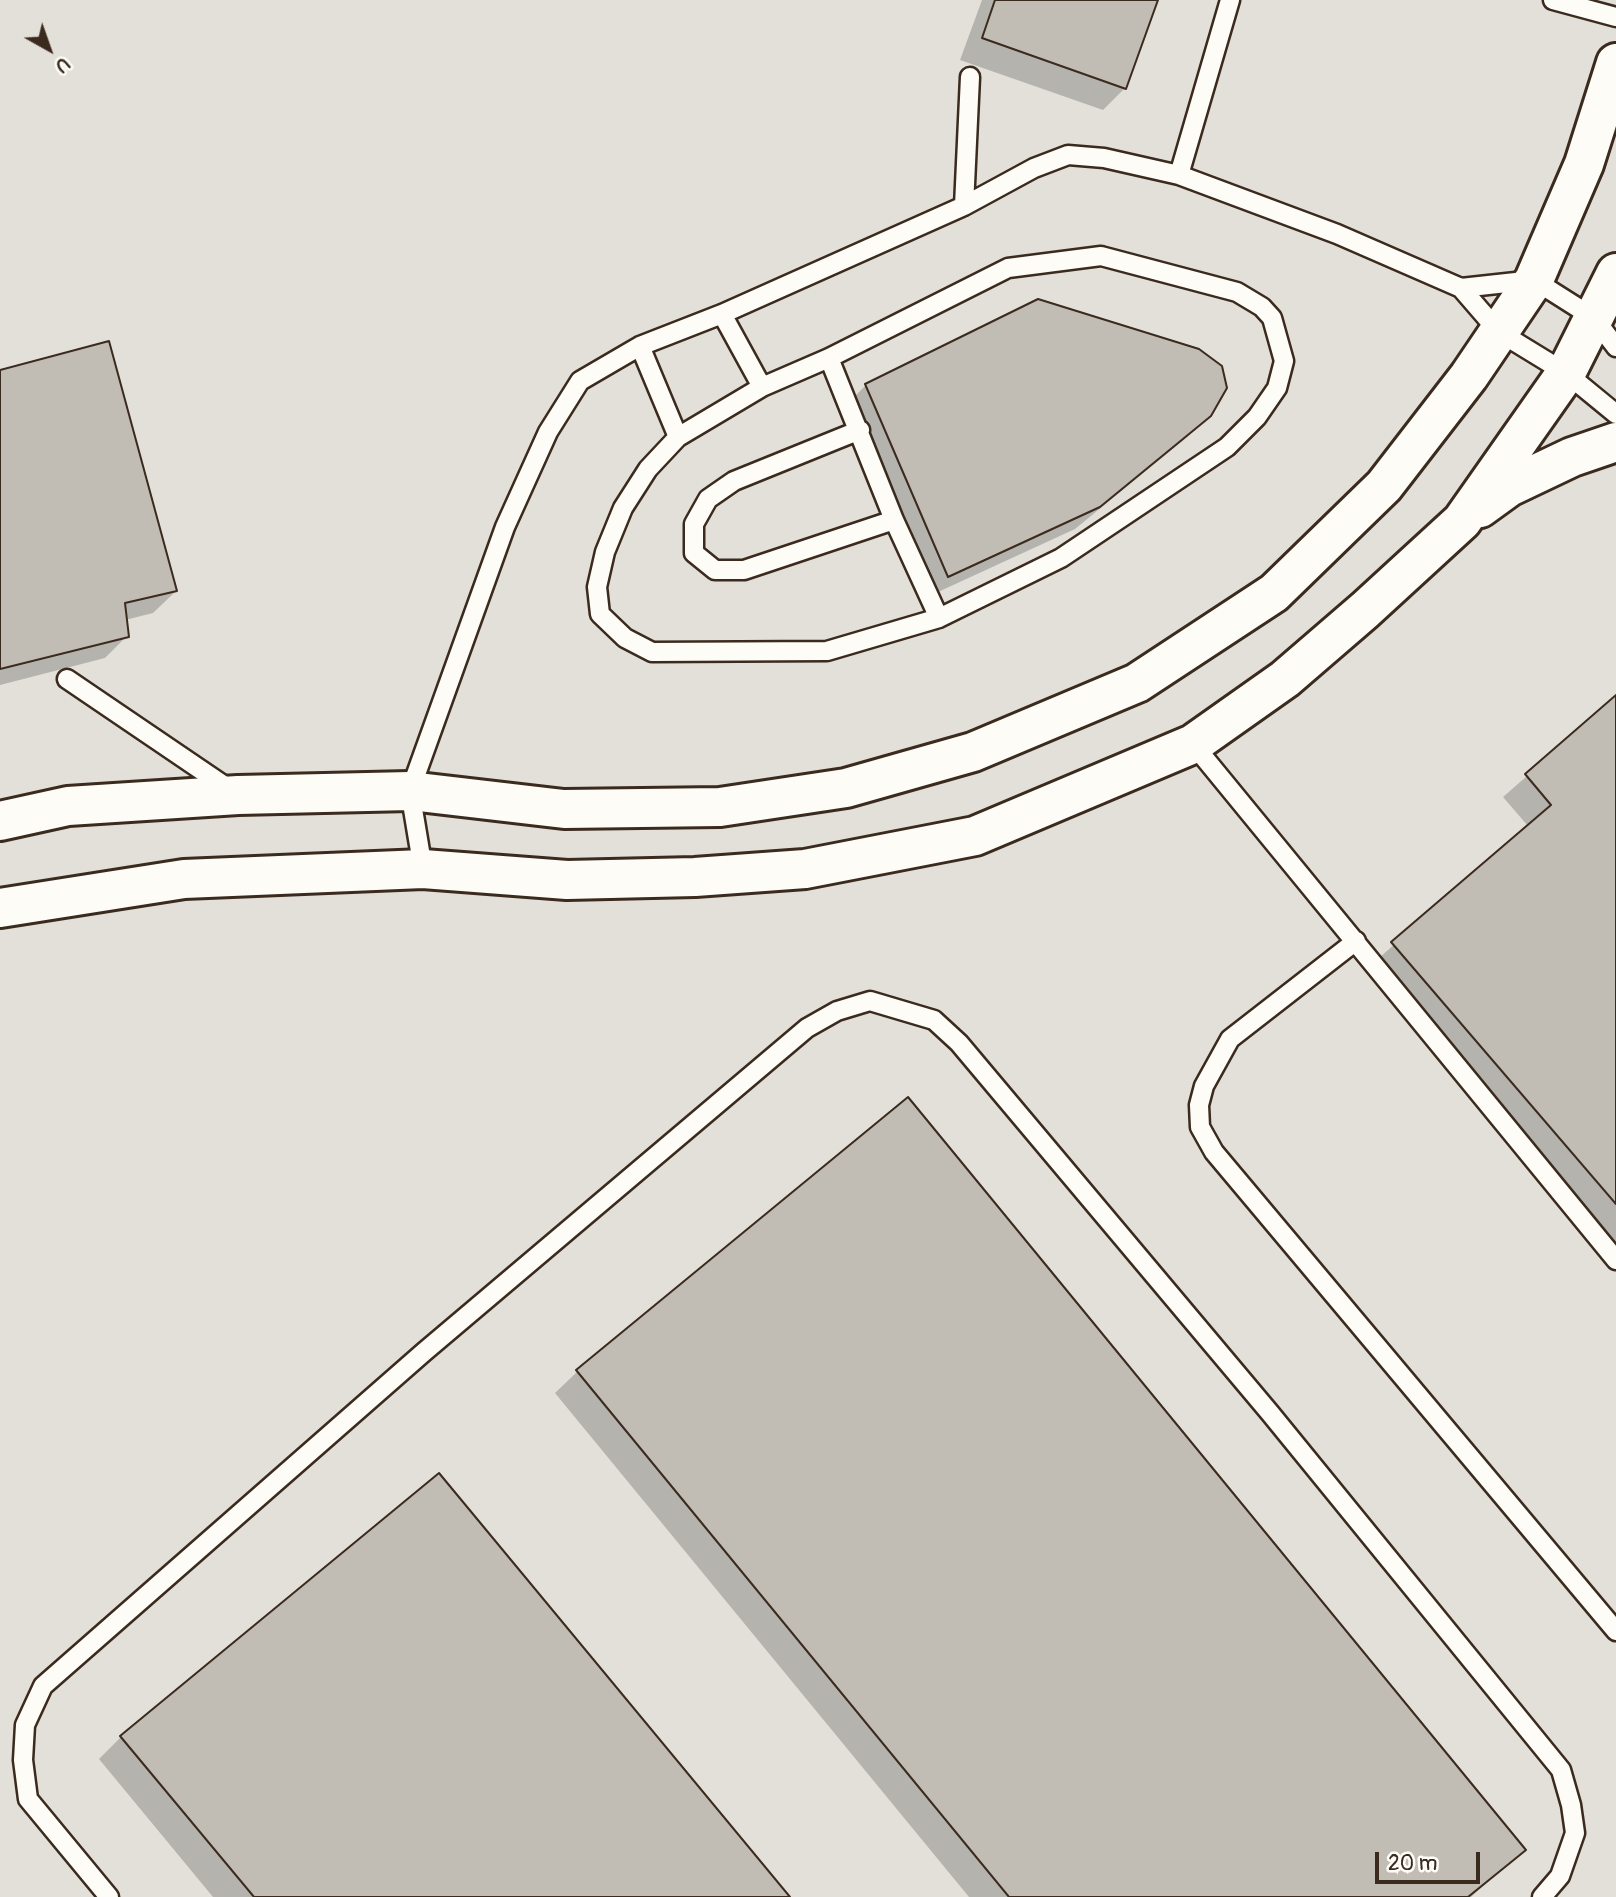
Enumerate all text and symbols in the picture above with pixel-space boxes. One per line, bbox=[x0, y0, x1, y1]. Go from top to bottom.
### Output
north arrow bbox=[14, 14, 84, 84]
text: U bbox=[50, 52, 75, 78]
scale bar bbox=[1378, 1838, 1483, 1882]
text: 20 m bbox=[1388, 1850, 1437, 1877]

